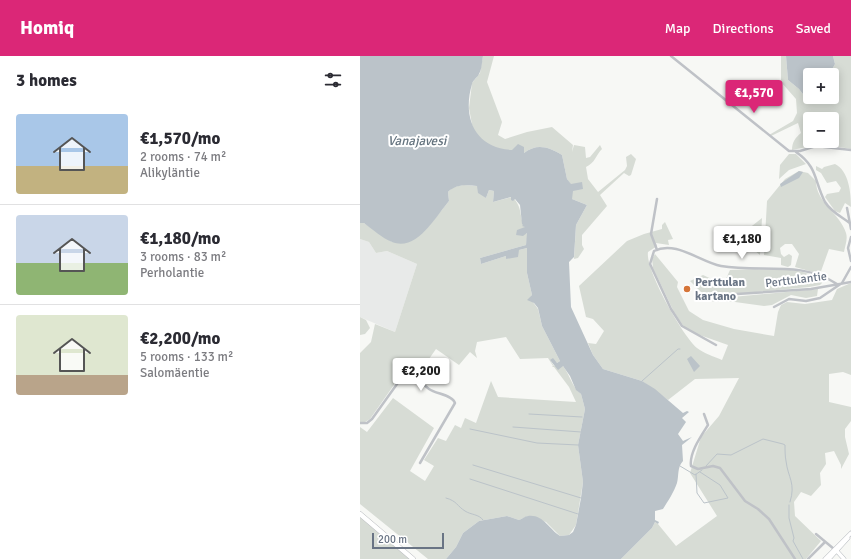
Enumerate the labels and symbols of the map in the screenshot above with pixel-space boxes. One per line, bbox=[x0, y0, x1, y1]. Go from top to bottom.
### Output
pin: €1,570 bbox=[721, 80, 787, 114]
water label: Vanajavesi bbox=[388, 133, 448, 149]
pin: €1,180 bbox=[709, 226, 775, 260]
street label: Perttulantie bbox=[764, 269, 828, 291]
place label: Perttulan kartano bbox=[695, 275, 745, 304]
marker: Perttulan kartano bbox=[682, 284, 692, 294]
pin: €2,200 bbox=[388, 358, 454, 392]
scale bar bbox=[372, 531, 444, 550]

